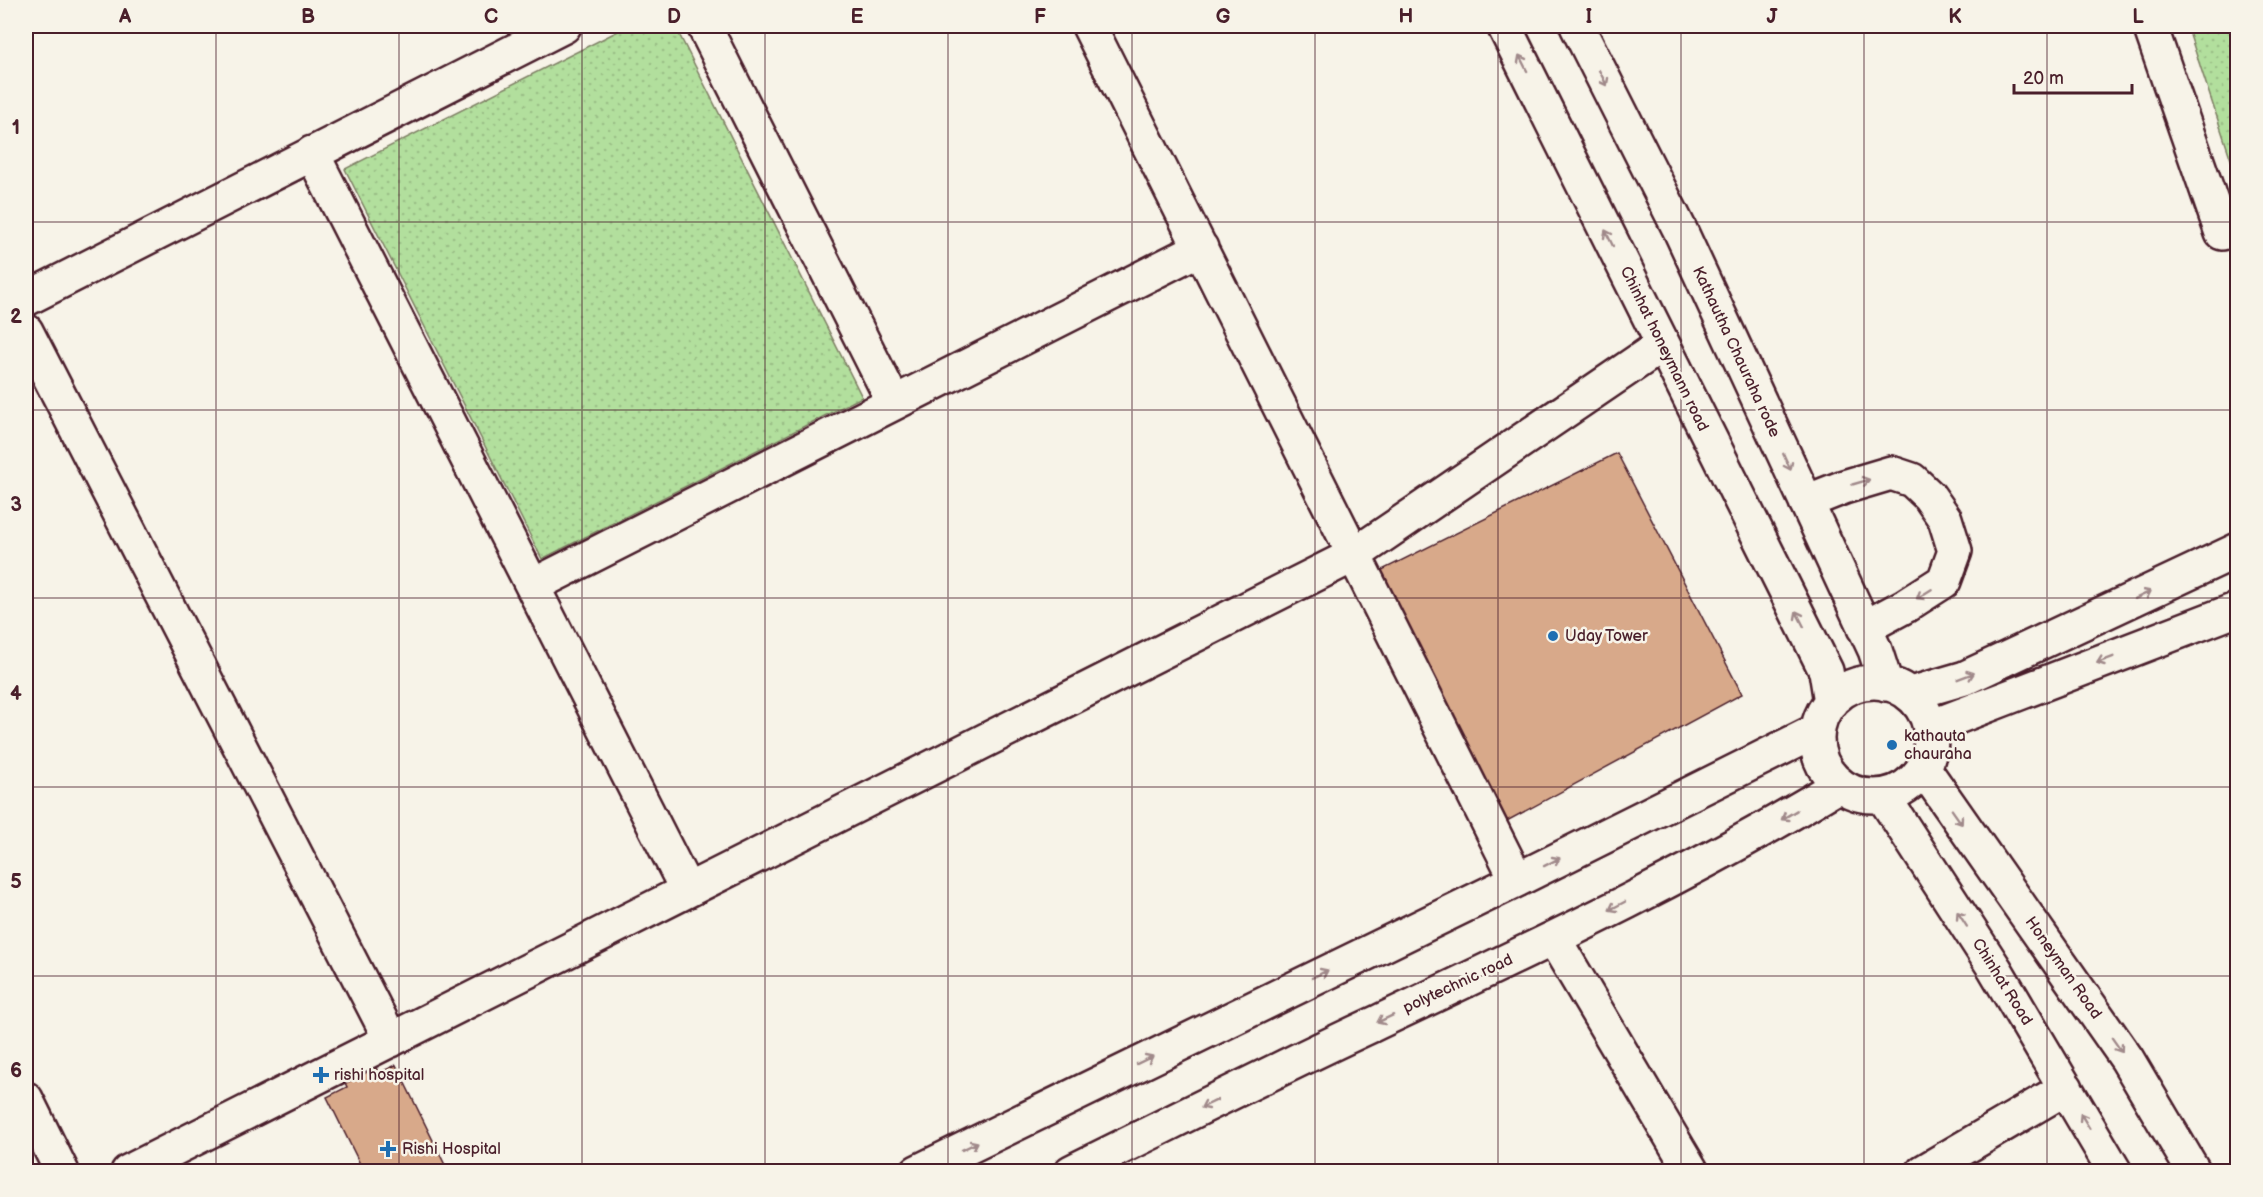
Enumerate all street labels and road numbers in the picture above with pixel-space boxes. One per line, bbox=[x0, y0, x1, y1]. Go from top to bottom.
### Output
street label: Chinhat honeymann road bbox=[1616, 263, 1712, 435]
street label: Kathautha Chauraha rode bbox=[1688, 264, 1784, 441]
street label: Honeyman Road bbox=[2021, 913, 2105, 1023]
street label: Chinhat Road bbox=[1968, 935, 2036, 1029]
street label: polytechnic road bbox=[1400, 950, 1516, 1018]

